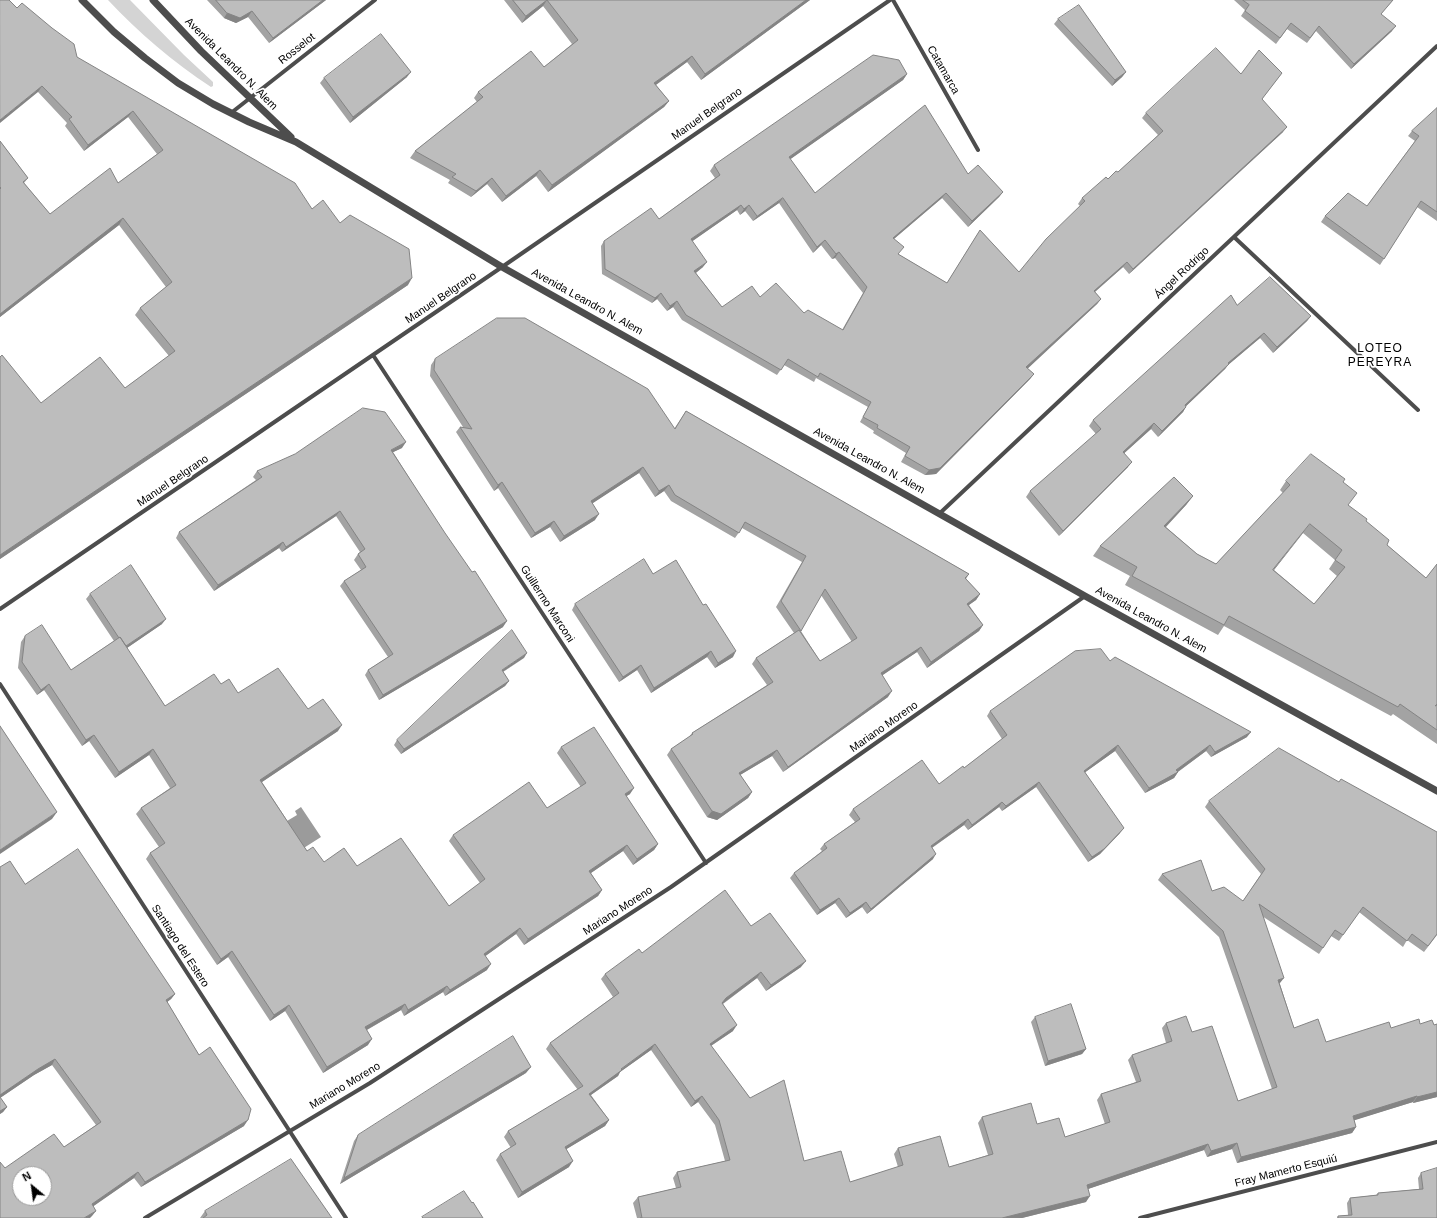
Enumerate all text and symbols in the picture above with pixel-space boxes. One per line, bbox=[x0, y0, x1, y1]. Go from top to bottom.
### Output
street label: Avenida Leandro N. Alem bbox=[182, 15, 280, 113]
street label: Rosselot bbox=[276, 31, 318, 67]
street label: Catamarca bbox=[924, 43, 962, 97]
street label: Manuel Belgrano bbox=[669, 85, 745, 143]
street label: Ángel Rodrigo bbox=[1152, 244, 1212, 302]
street label: Avenida Leandro N. Alem bbox=[529, 266, 645, 338]
street label: Manuel Belgrano bbox=[403, 269, 479, 327]
district label: LOTEO PEREYRA bbox=[1348, 342, 1412, 370]
street label: Avenida Leandro N. Alem bbox=[811, 425, 927, 497]
street label: Manuel Belgrano bbox=[135, 452, 211, 510]
street label: Guillermo Marconi bbox=[517, 563, 577, 645]
street label: Avenida Leandro N. Alem bbox=[1093, 584, 1209, 656]
street label: Mariano Moreno bbox=[847, 699, 921, 755]
street label: Mariano Moreno bbox=[581, 884, 655, 938]
street label: Santiago del Estero bbox=[148, 902, 212, 990]
street label: Mariano Moreno bbox=[307, 1060, 383, 1112]
street label: Fray Mamerto Esquiú bbox=[1233, 1152, 1339, 1190]
north arrow bbox=[12, 1166, 52, 1206]
text: N bbox=[20, 1169, 33, 1184]

